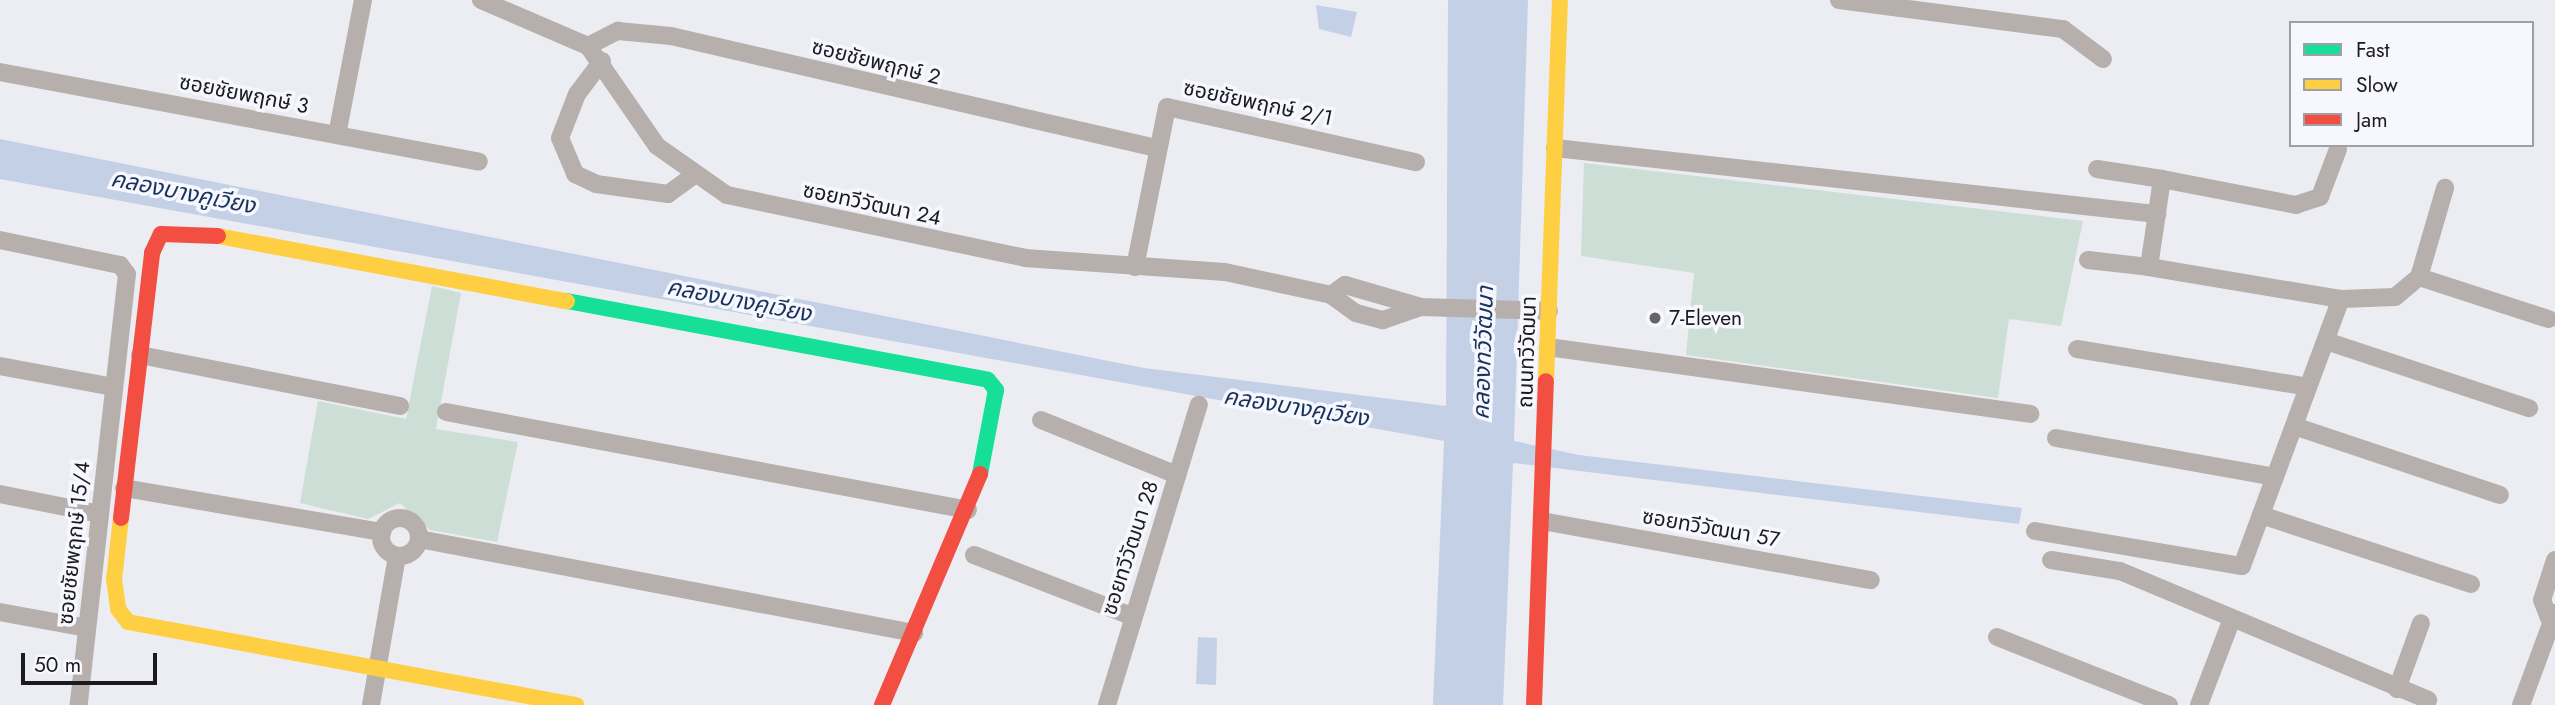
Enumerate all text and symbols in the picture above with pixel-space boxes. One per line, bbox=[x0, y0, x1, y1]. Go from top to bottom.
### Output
legend bbox=[2289, 21, 2534, 147]
street label: ซอยชัยพฤกษ์ 2 bbox=[809, 34, 943, 90]
text: Fast bbox=[2356, 35, 2389, 65]
street label: ซอยชัยพฤกษ์ 3 bbox=[177, 69, 311, 119]
text: Slow bbox=[2356, 70, 2398, 100]
street label: ซอยชัยพฤกษ์ 2/1 bbox=[1181, 75, 1335, 131]
text: Jam bbox=[2356, 105, 2388, 135]
water label: คลองบางคูเวียง bbox=[109, 164, 257, 220]
street label: ซอยทวีวัฒนา 24 bbox=[801, 177, 943, 231]
water label: คลองบางคูเวียง bbox=[665, 272, 813, 328]
water label: คลองทวีวัฒนา bbox=[1467, 286, 1499, 420]
street label: ถนนทวีวัฒนา bbox=[1512, 295, 1542, 409]
place label: 7-Eleven bbox=[1669, 305, 1742, 331]
marker: 7-Eleven bbox=[1647, 310, 1663, 326]
water label: คลองบางคูเวียง bbox=[1222, 382, 1370, 432]
street label: ซอยชัยพฤกษ์ 15/4 bbox=[53, 460, 95, 626]
street label: ซอยทวีวัฒนา 28 bbox=[1096, 478, 1164, 618]
street label: ซอยทวีวัฒนา 57 bbox=[1640, 504, 1782, 552]
scale bar bbox=[24, 638, 161, 682]
text: 50 m bbox=[34, 650, 81, 680]

